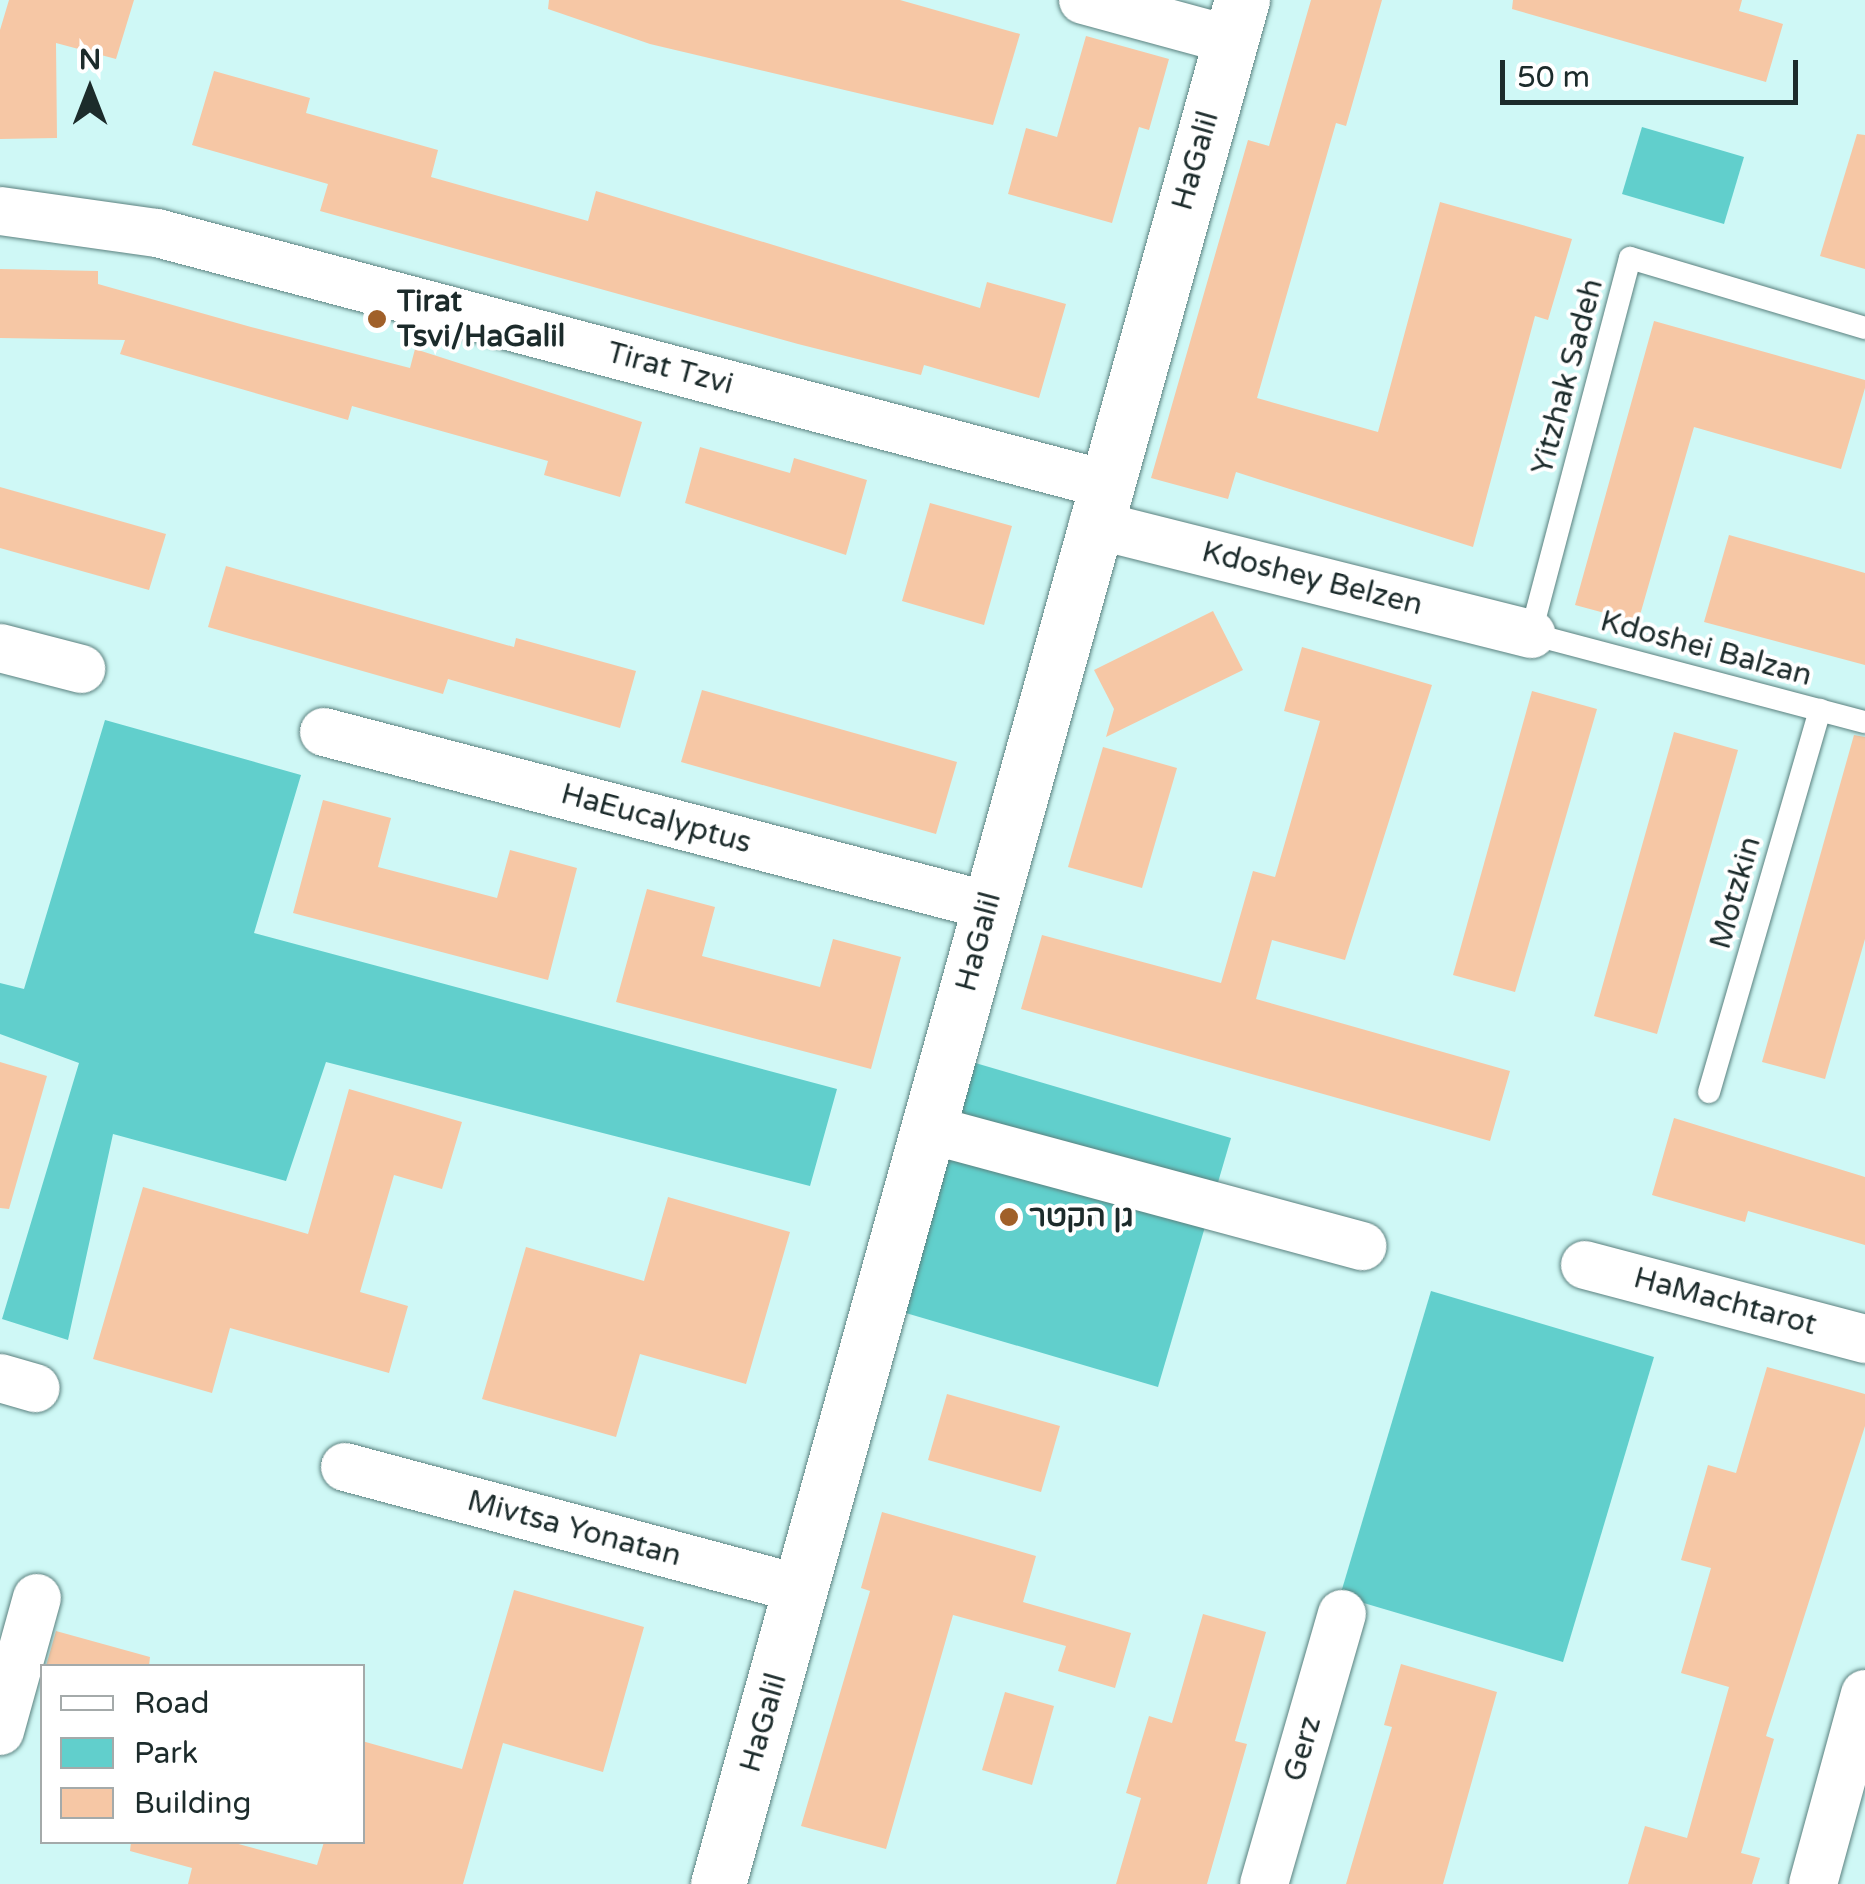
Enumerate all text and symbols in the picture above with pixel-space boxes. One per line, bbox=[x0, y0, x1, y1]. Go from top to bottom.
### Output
north arrow bbox=[40, 40, 140, 140]
scale bar bbox=[1505, 40, 1802, 102]
text: N bbox=[79, 43, 101, 77]
text: 50 m bbox=[1517, 59, 1590, 96]
street label: HaGalil bbox=[1165, 107, 1227, 215]
street label: Yitzhak Sadeh bbox=[1525, 275, 1611, 479]
place label: Tirat Tsvi/HaGalil bbox=[397, 284, 565, 354]
marker: Tirat Tsvi/HaGalil bbox=[366, 308, 388, 330]
street label: Tirat Tzvi bbox=[603, 335, 737, 403]
street label: Kdoshey Belzen bbox=[1198, 534, 1426, 624]
street label: Kdoshei Balzan bbox=[1596, 603, 1816, 695]
street label: HaEucalyptus bbox=[557, 776, 755, 862]
street label: Motzkin bbox=[1703, 833, 1769, 953]
street label: HaGalil bbox=[949, 888, 1009, 996]
place label: גן הקטר bbox=[1029, 1199, 1134, 1235]
marker: גן הקטר bbox=[998, 1206, 1020, 1228]
street label: HaMachtarot bbox=[1630, 1260, 1820, 1344]
street label: Mivtsa Yonatan bbox=[463, 1483, 685, 1575]
legend bbox=[40, 1664, 365, 1844]
street label: HaGalil bbox=[733, 1669, 795, 1777]
text: Road bbox=[134, 1685, 209, 1722]
street label: Gerz bbox=[1277, 1712, 1329, 1786]
text: Park bbox=[134, 1735, 198, 1772]
text: Building bbox=[134, 1785, 251, 1822]

